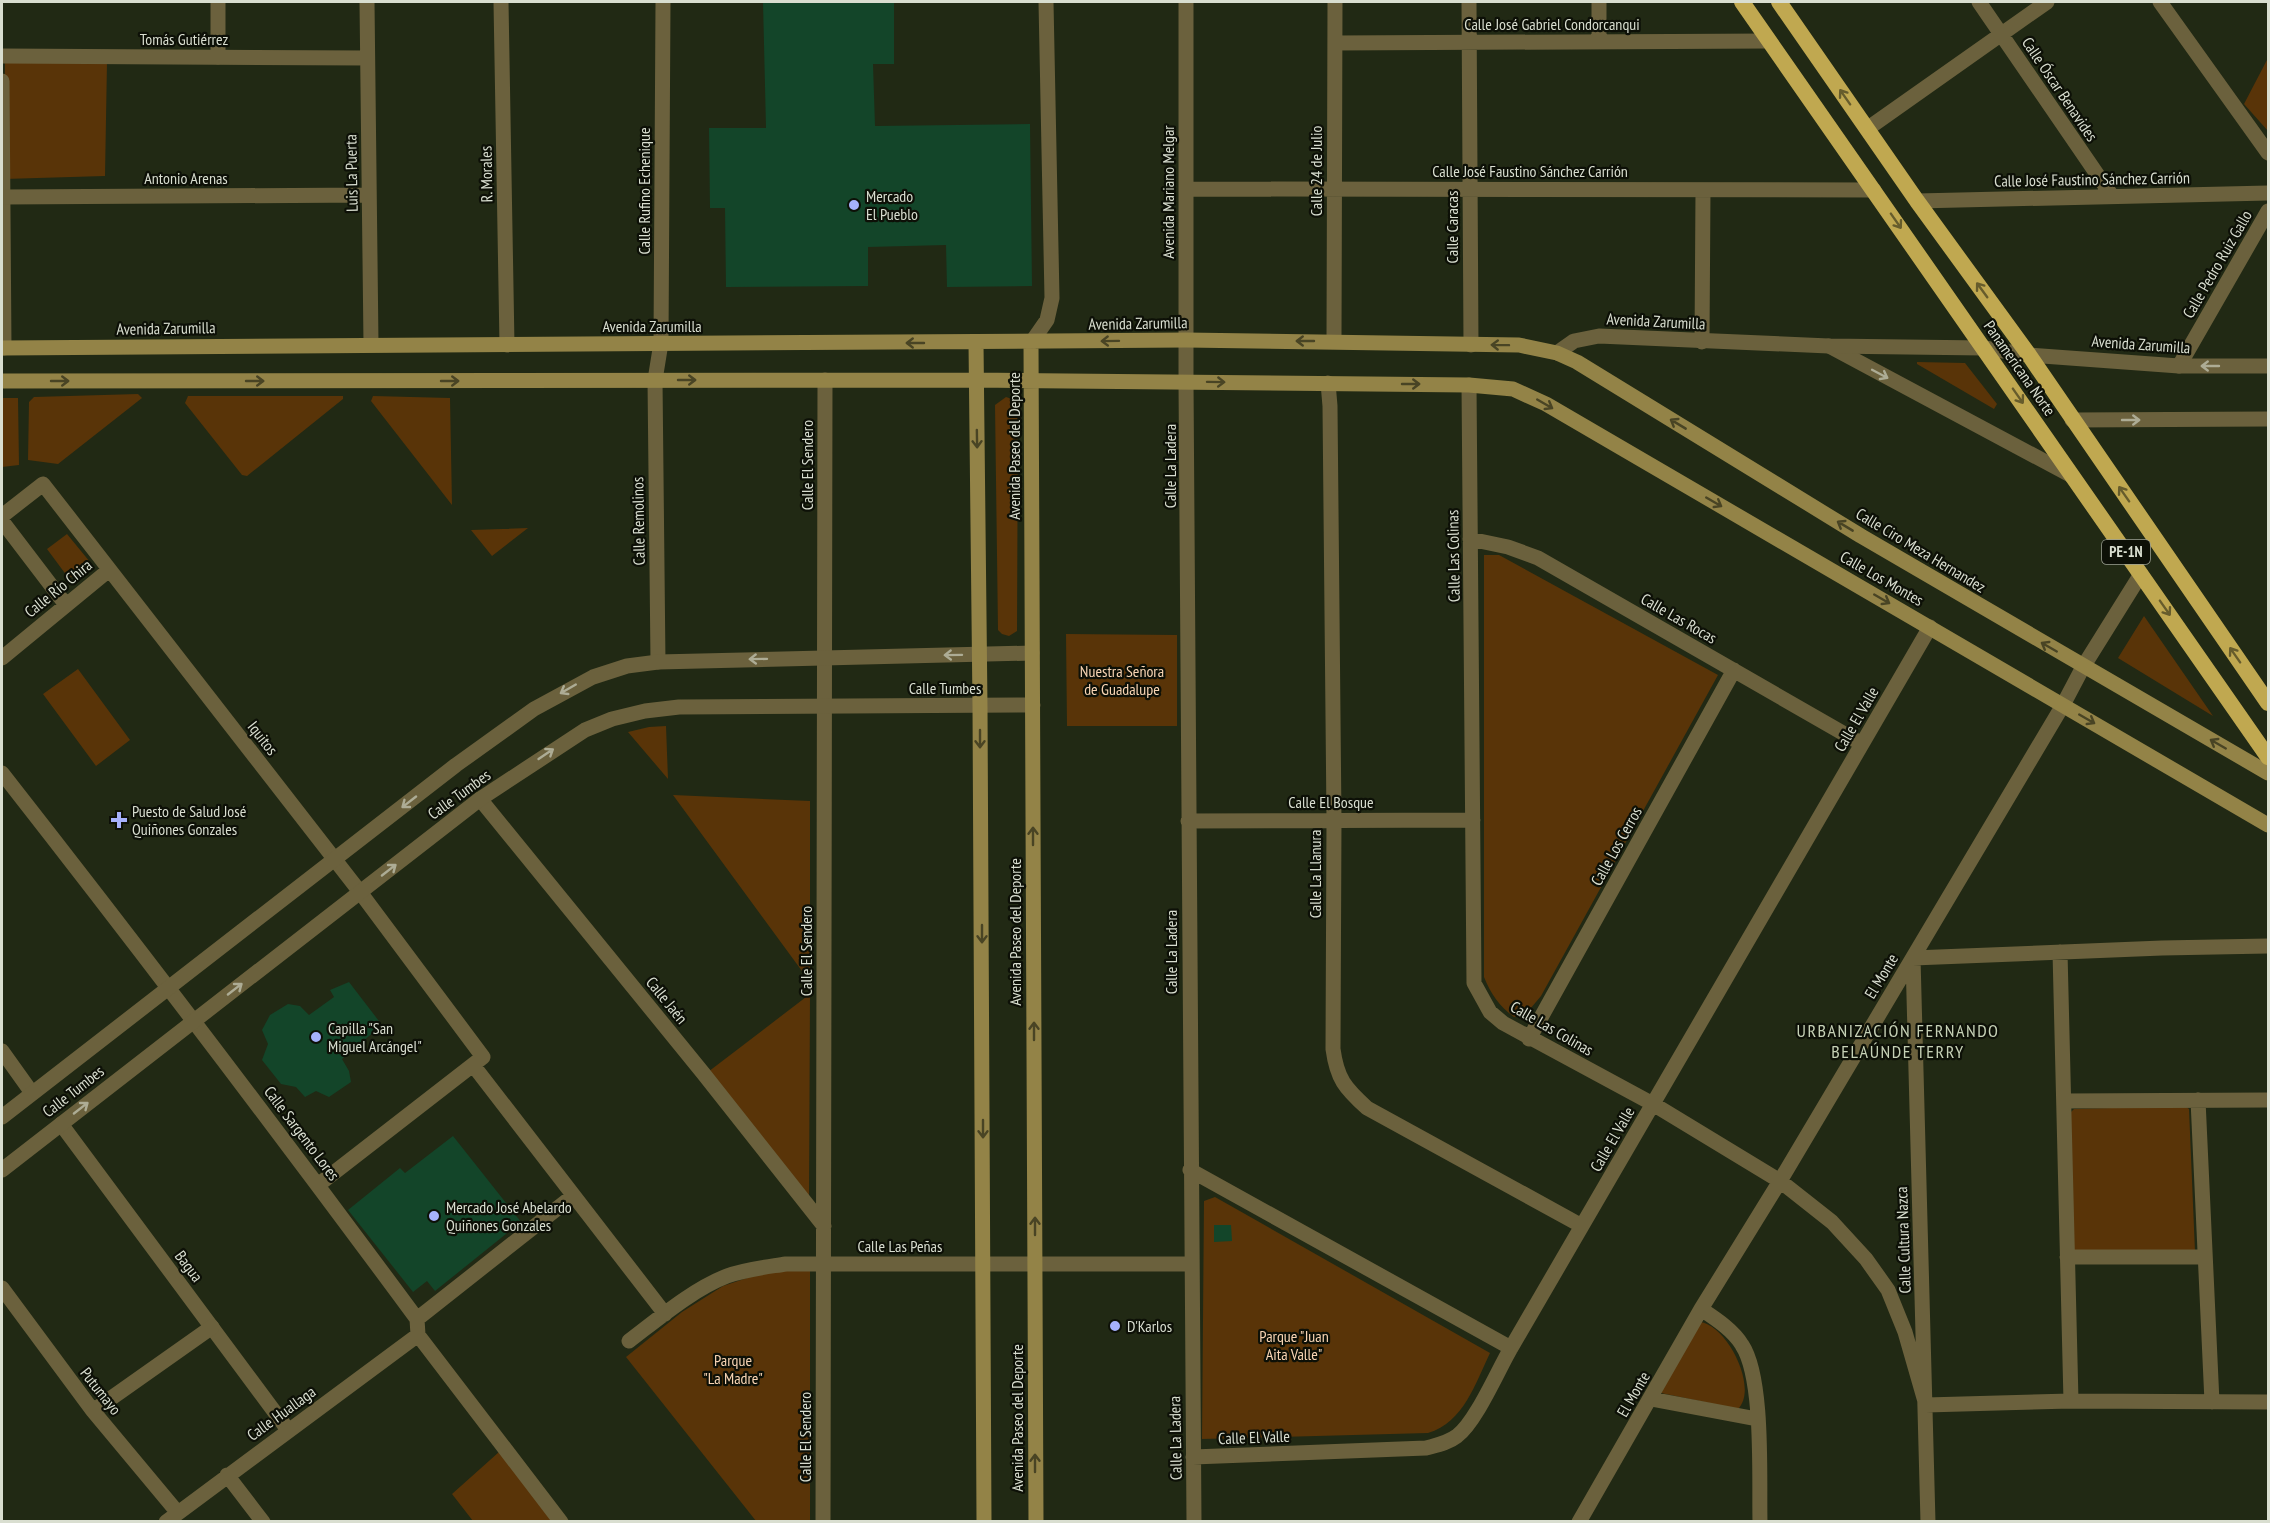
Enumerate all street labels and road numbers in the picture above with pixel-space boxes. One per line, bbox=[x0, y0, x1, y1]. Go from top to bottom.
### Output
street label: Calle José Gabriel Condorcanqui bbox=[1464, 14, 1640, 34]
street label: Tomás Gutiérrez bbox=[140, 29, 228, 49]
street label: Calle Óscar Benavides bbox=[2018, 33, 2102, 145]
street label: Avenida Mariano Melgar bbox=[1158, 125, 1178, 259]
street label: Calle 24 de Julio bbox=[1306, 126, 1326, 216]
street label: Calle Rufino Echenique bbox=[634, 127, 654, 255]
street label: Luis La Puerta bbox=[340, 134, 362, 212]
street label: R. Morales bbox=[476, 146, 496, 202]
street label: Calle José Faustino Sánchez Carrión bbox=[1432, 161, 1628, 181]
street label: Calle José Faustino Sánchez Carrión bbox=[1994, 167, 2190, 191]
street label: Antonio Arenas bbox=[144, 168, 228, 188]
street label: Calle Caracas bbox=[1442, 191, 1462, 263]
street label: Calle Pedro Ruiz Gallo bbox=[2178, 206, 2256, 322]
street label: Avenida Zarumilla bbox=[1606, 308, 1706, 334]
street label: Avenida Zarumilla bbox=[1088, 312, 1188, 334]
street label: Avenida Zarumilla bbox=[602, 316, 702, 336]
street label: Avenida Zarumilla bbox=[116, 317, 216, 339]
street label: Panamericana Norte bbox=[1980, 317, 2060, 419]
street label: Avenida Zarumilla bbox=[2091, 331, 2191, 357]
street label: Avenida Paseo del Deporte bbox=[1004, 372, 1024, 520]
street label: Calle El Sendero bbox=[797, 420, 817, 510]
street label: Calle La Ladera bbox=[1160, 424, 1180, 508]
street label: Calle Remolinos bbox=[627, 477, 649, 565]
street label: Calle Ciro Meza Hernandez bbox=[1852, 503, 1990, 597]
street label: Calle Las Colinas bbox=[1442, 510, 1464, 602]
road number: PE-1N bbox=[2102, 540, 2150, 564]
street label: Calle Los Montes bbox=[1837, 546, 1927, 610]
street label: Calle Río Chira bbox=[20, 555, 96, 621]
street label: Calle Las Rocas bbox=[1638, 588, 1720, 648]
street label: Calle Tumbes bbox=[909, 678, 981, 698]
street label: Calle El Valle bbox=[1829, 683, 1883, 755]
street label: Iquitos bbox=[244, 717, 282, 759]
street label: Calle Tumbes bbox=[424, 765, 494, 823]
street label: Calle El Bosque bbox=[1288, 792, 1374, 812]
street label: Calle Los Cerros bbox=[1586, 803, 1646, 889]
street label: Calle La Llanura bbox=[1305, 830, 1325, 918]
street label: Avenida Paseo del Deporte bbox=[1005, 858, 1025, 1006]
street label: Calle El Sendero bbox=[796, 906, 816, 996]
street label: Calle La Ladera bbox=[1161, 910, 1181, 994]
street label: El Monte bbox=[1860, 950, 1902, 1002]
street label: Calle Jaén bbox=[642, 972, 692, 1028]
street label: Calle Las Colinas bbox=[1507, 996, 1597, 1060]
street label: Calle Tumbes bbox=[38, 1061, 108, 1121]
street label: Calle Sargento Lores bbox=[260, 1082, 344, 1184]
street label: Calle El Valle bbox=[1585, 1103, 1639, 1175]
street label: Calle Cultura Nazca bbox=[1891, 1186, 1915, 1294]
street label: Calle Las Peñas bbox=[858, 1236, 942, 1256]
street label: Bagua bbox=[171, 1246, 207, 1286]
street label: Avenida Paseo del Deporte bbox=[1007, 1344, 1027, 1492]
street label: Putumayo bbox=[76, 1363, 126, 1419]
street label: El Monte bbox=[1612, 1368, 1654, 1420]
street label: Calle Huallaga bbox=[243, 1381, 319, 1445]
street label: Calle El Sendero bbox=[795, 1392, 815, 1482]
street label: Calle La Ladera bbox=[1164, 1396, 1186, 1480]
street label: Calle El Valle bbox=[1218, 1426, 1290, 1448]

